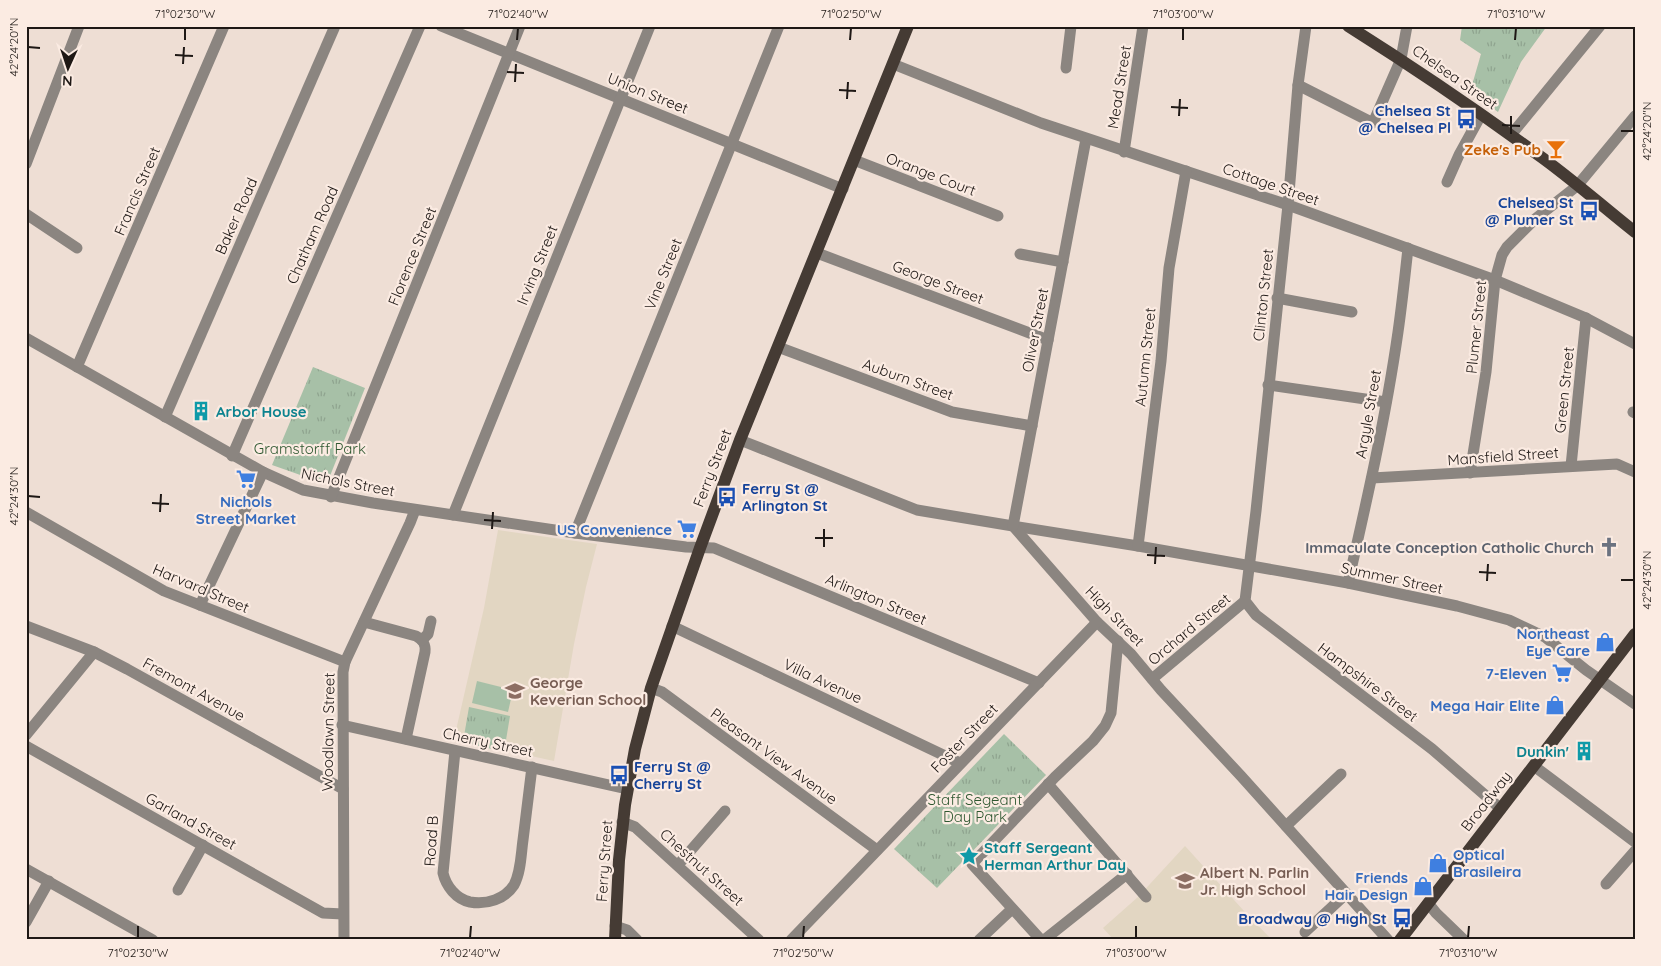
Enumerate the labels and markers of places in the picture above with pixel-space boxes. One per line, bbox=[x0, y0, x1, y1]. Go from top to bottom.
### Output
place label: Chelsea St @ Chelsea Pl bbox=[1358, 101, 1451, 137]
bus stop icon: Chelsea St @ Chelsea Pl bbox=[1455, 108, 1477, 130]
bar icon: Zeke's Pub bbox=[1545, 138, 1567, 160]
place label: Zeke's Pub bbox=[1464, 140, 1541, 159]
place label: Chelsea St @ Plumer St bbox=[1485, 193, 1574, 229]
bus stop icon: Chelsea St @ Plumer St bbox=[1578, 200, 1600, 222]
building icon: Arbor House bbox=[190, 400, 212, 422]
place label: Arbor House bbox=[216, 402, 307, 421]
supermarket icon: Nichols Street Market bbox=[235, 468, 257, 490]
place label: Ferry St @ Arlington St bbox=[742, 479, 828, 515]
bus stop icon: Ferry St @ Arlington St bbox=[716, 486, 738, 508]
place label: Nichols Street Market bbox=[196, 492, 296, 528]
supermarket icon: US Convenience bbox=[676, 518, 698, 540]
place label: US Convenience bbox=[557, 520, 672, 539]
church icon: Immaculate Conception Catholic Church bbox=[1598, 536, 1620, 558]
place label: Immaculate Conception Catholic Church bbox=[1305, 538, 1594, 557]
place label: Northeast Eye Care bbox=[1516, 624, 1590, 660]
shop icon: Northeast Eye Care bbox=[1594, 631, 1616, 653]
supermarket icon: 7-Eleven bbox=[1551, 662, 1573, 684]
place label: 7-Eleven bbox=[1485, 664, 1547, 683]
place label: George Keverian School bbox=[530, 673, 646, 709]
school or university icon: George Keverian School bbox=[504, 680, 526, 702]
shop icon: Mega Hair Elite bbox=[1544, 694, 1566, 716]
place label: Mega Hair Elite bbox=[1430, 696, 1540, 715]
building icon: Dunkin' bbox=[1573, 740, 1595, 762]
place label: Dunkin' bbox=[1516, 742, 1569, 761]
place label: Ferry St @ Cherry St bbox=[634, 757, 711, 793]
bus stop icon: Ferry St @ Cherry St bbox=[608, 764, 630, 786]
place label: Staff Sergeant Herman Arthur Day bbox=[984, 838, 1126, 874]
place icon: Staff Sergeant Herman Arthur Day bbox=[958, 845, 980, 867]
place label: Optical Brasileira bbox=[1453, 845, 1521, 881]
shop icon: Optical Brasileira bbox=[1427, 852, 1449, 874]
place label: Albert N. Parlin Jr. High School bbox=[1200, 863, 1309, 899]
place label: Friends Hair Design bbox=[1325, 868, 1408, 904]
school or university icon: Albert N. Parlin Jr. High School bbox=[1174, 870, 1196, 892]
shop icon: Friends Hair Design bbox=[1412, 875, 1434, 897]
bus stop icon: Broadway @ High St bbox=[1391, 907, 1413, 929]
place label: Broadway @ High St bbox=[1238, 909, 1387, 928]

